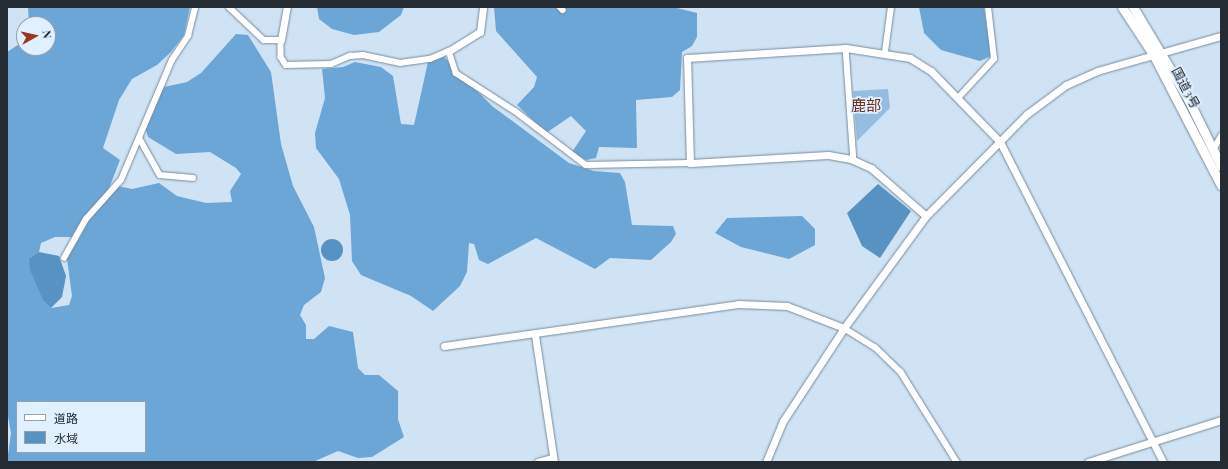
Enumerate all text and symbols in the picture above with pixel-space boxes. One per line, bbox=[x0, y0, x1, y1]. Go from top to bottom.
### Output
north arrow bbox=[16, 16, 56, 56]
text: N bbox=[39, 29, 55, 39]
street label: 国道3号 bbox=[1169, 65, 1203, 111]
district label: 鹿部 bbox=[851, 97, 881, 115]
legend bbox=[16, 401, 146, 453]
text: 道路 bbox=[54, 410, 78, 426]
text: 水域 bbox=[54, 430, 78, 446]

